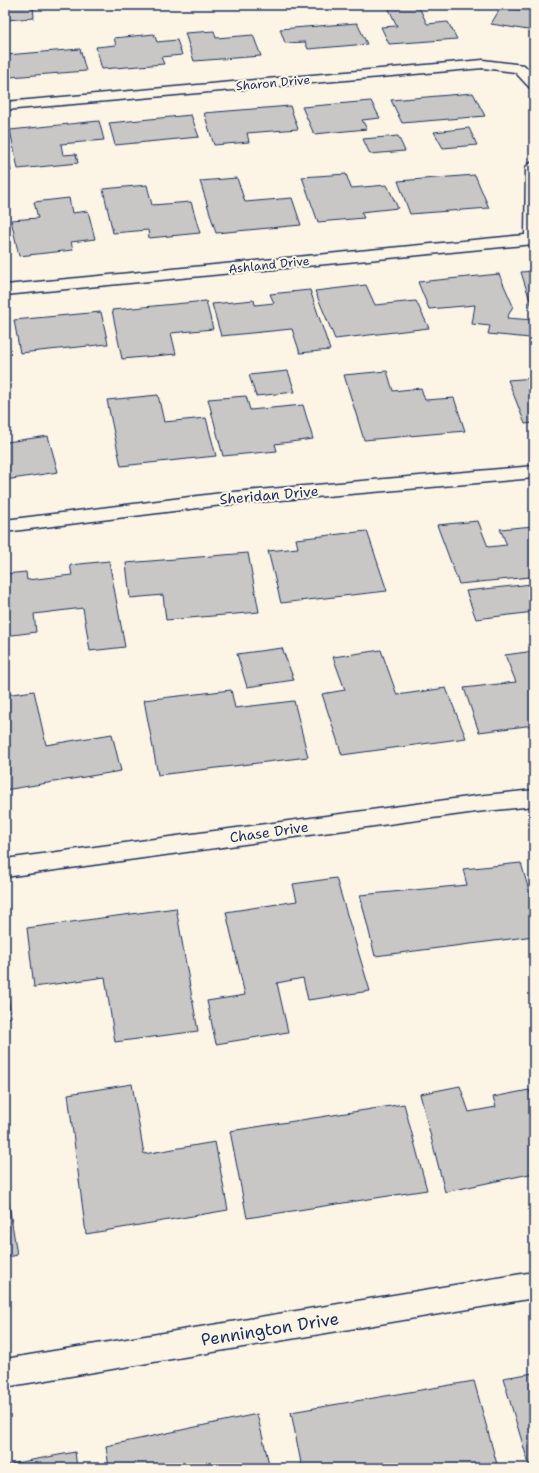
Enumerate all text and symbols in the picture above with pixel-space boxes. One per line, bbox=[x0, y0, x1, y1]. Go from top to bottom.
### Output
street label: Sharon Drive bbox=[235, 72, 311, 94]
street label: Ashland Drive bbox=[228, 253, 310, 277]
street label: Sheridan Drive bbox=[219, 482, 319, 508]
street label: Chase Drive bbox=[228, 818, 310, 846]
street label: Pennington Drive bbox=[199, 1307, 341, 1351]

